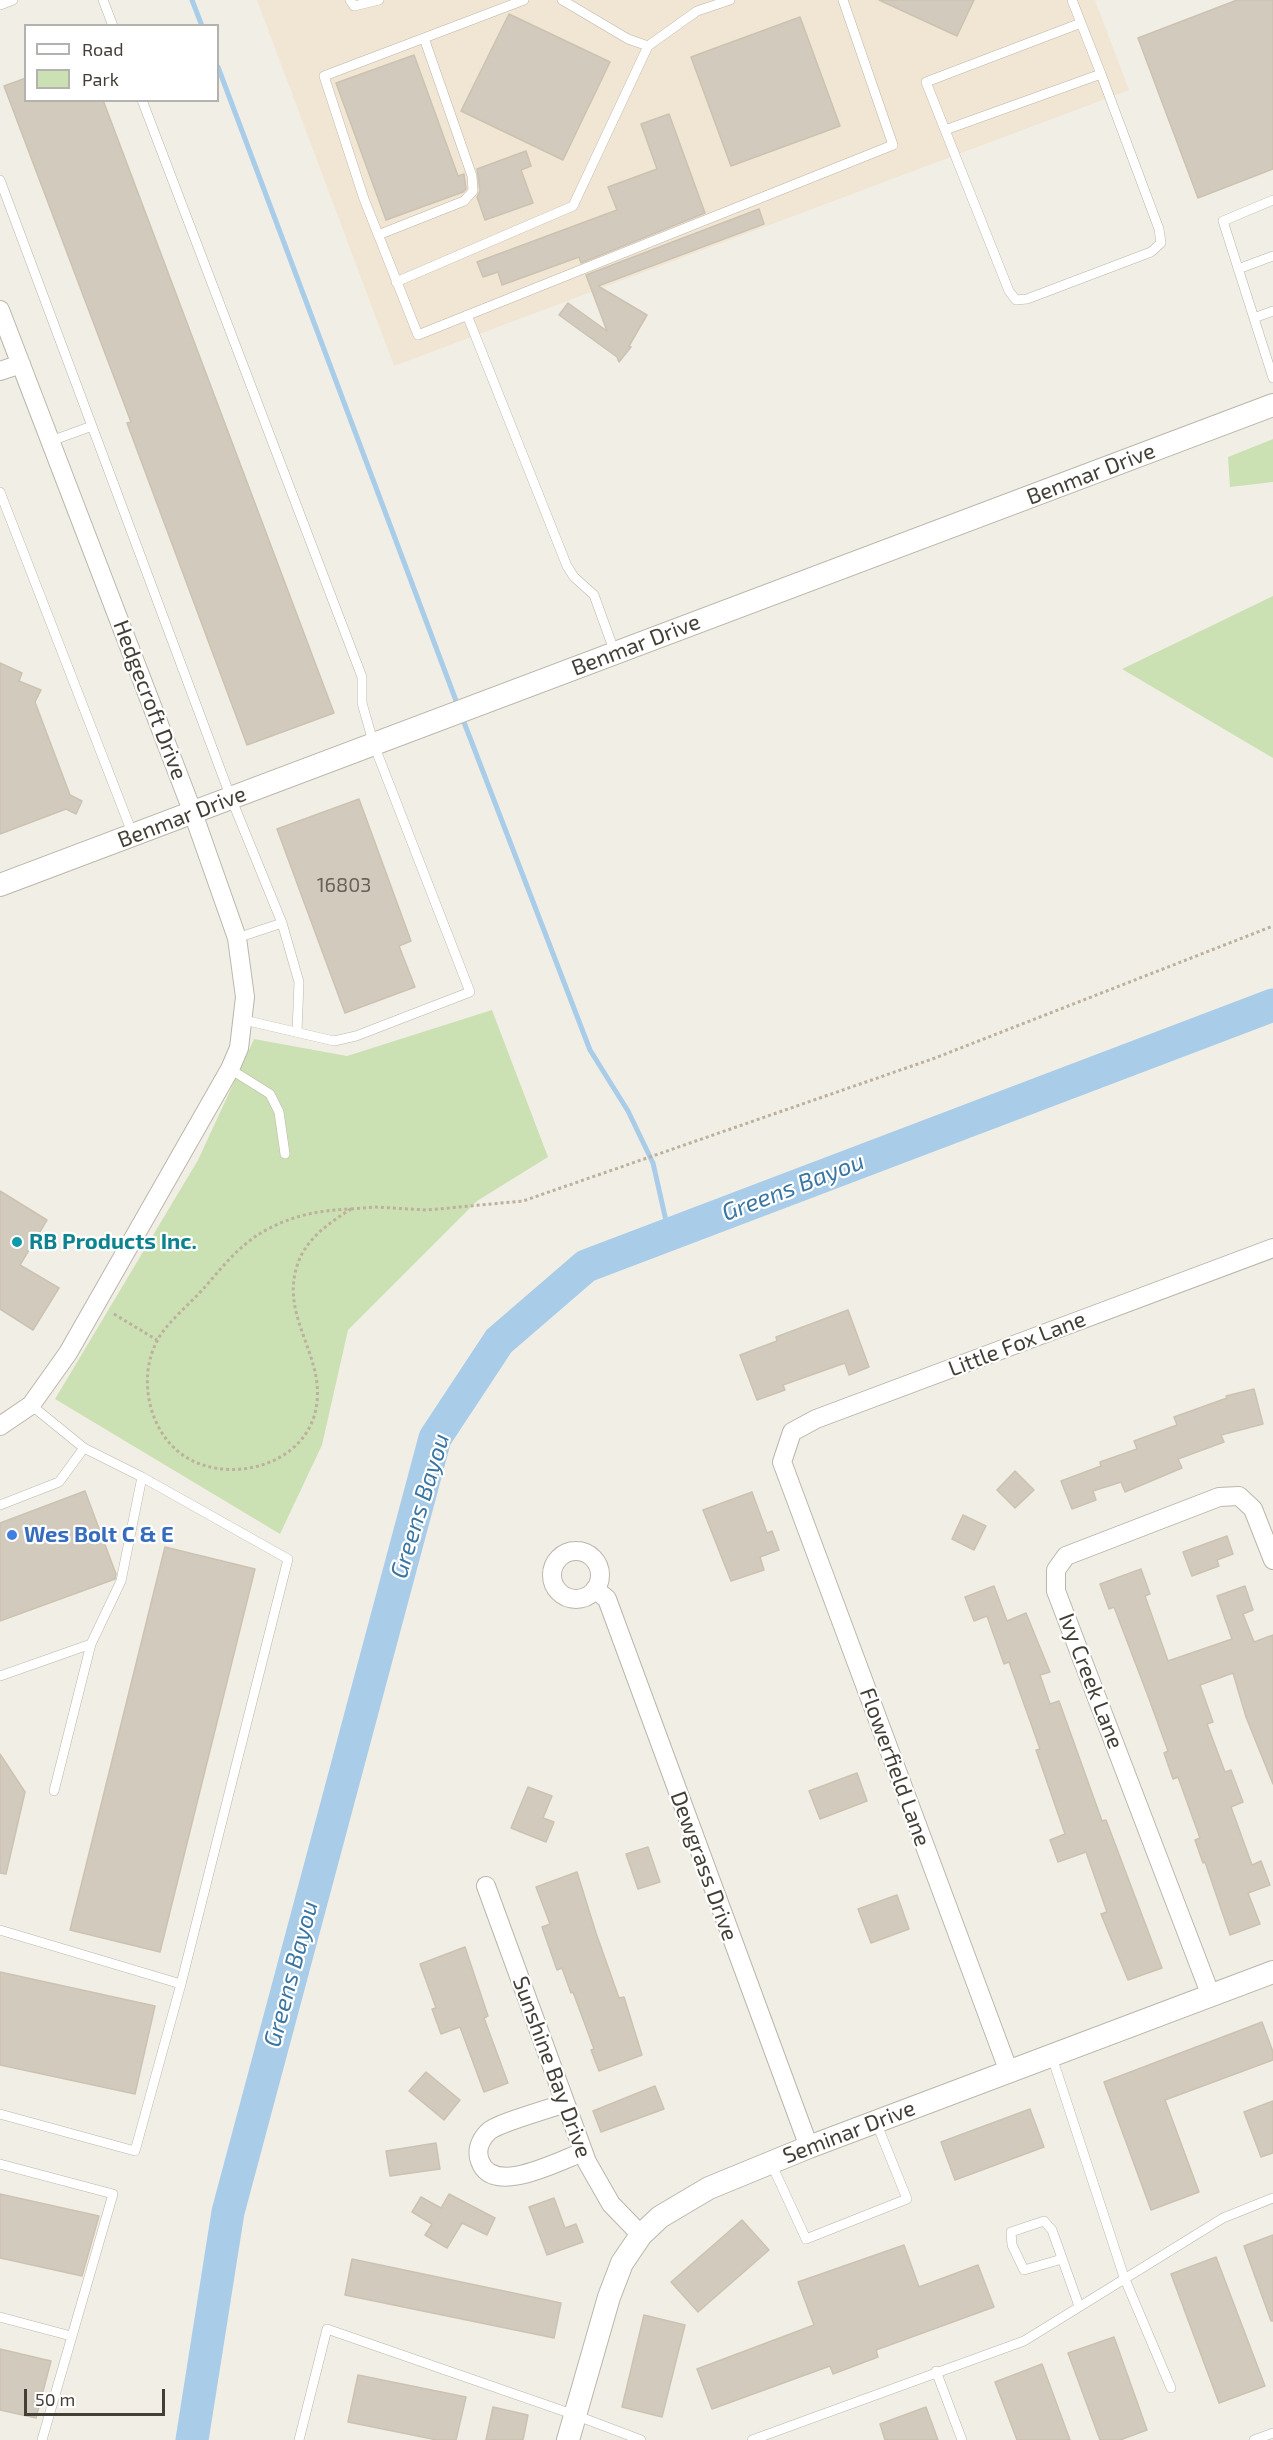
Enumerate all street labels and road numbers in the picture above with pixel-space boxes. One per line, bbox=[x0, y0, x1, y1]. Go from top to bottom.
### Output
street label: Benmar Drive bbox=[1023, 437, 1159, 511]
street label: Benmar Drive bbox=[568, 608, 704, 682]
street label: Hedgecroft Drive bbox=[107, 616, 193, 784]
street label: Benmar Drive bbox=[114, 780, 250, 854]
street label: Little Fox Lane bbox=[945, 1306, 1089, 1382]
street label: Ivy Creek Lane bbox=[1053, 1610, 1129, 1752]
street label: Flowerfield Lane bbox=[854, 1684, 936, 1850]
street label: Dewgrass Drive bbox=[665, 1788, 743, 1944]
street label: Sunshine Bay Drive bbox=[507, 1973, 597, 2161]
street label: Seminar Drive bbox=[779, 2095, 919, 2169]

